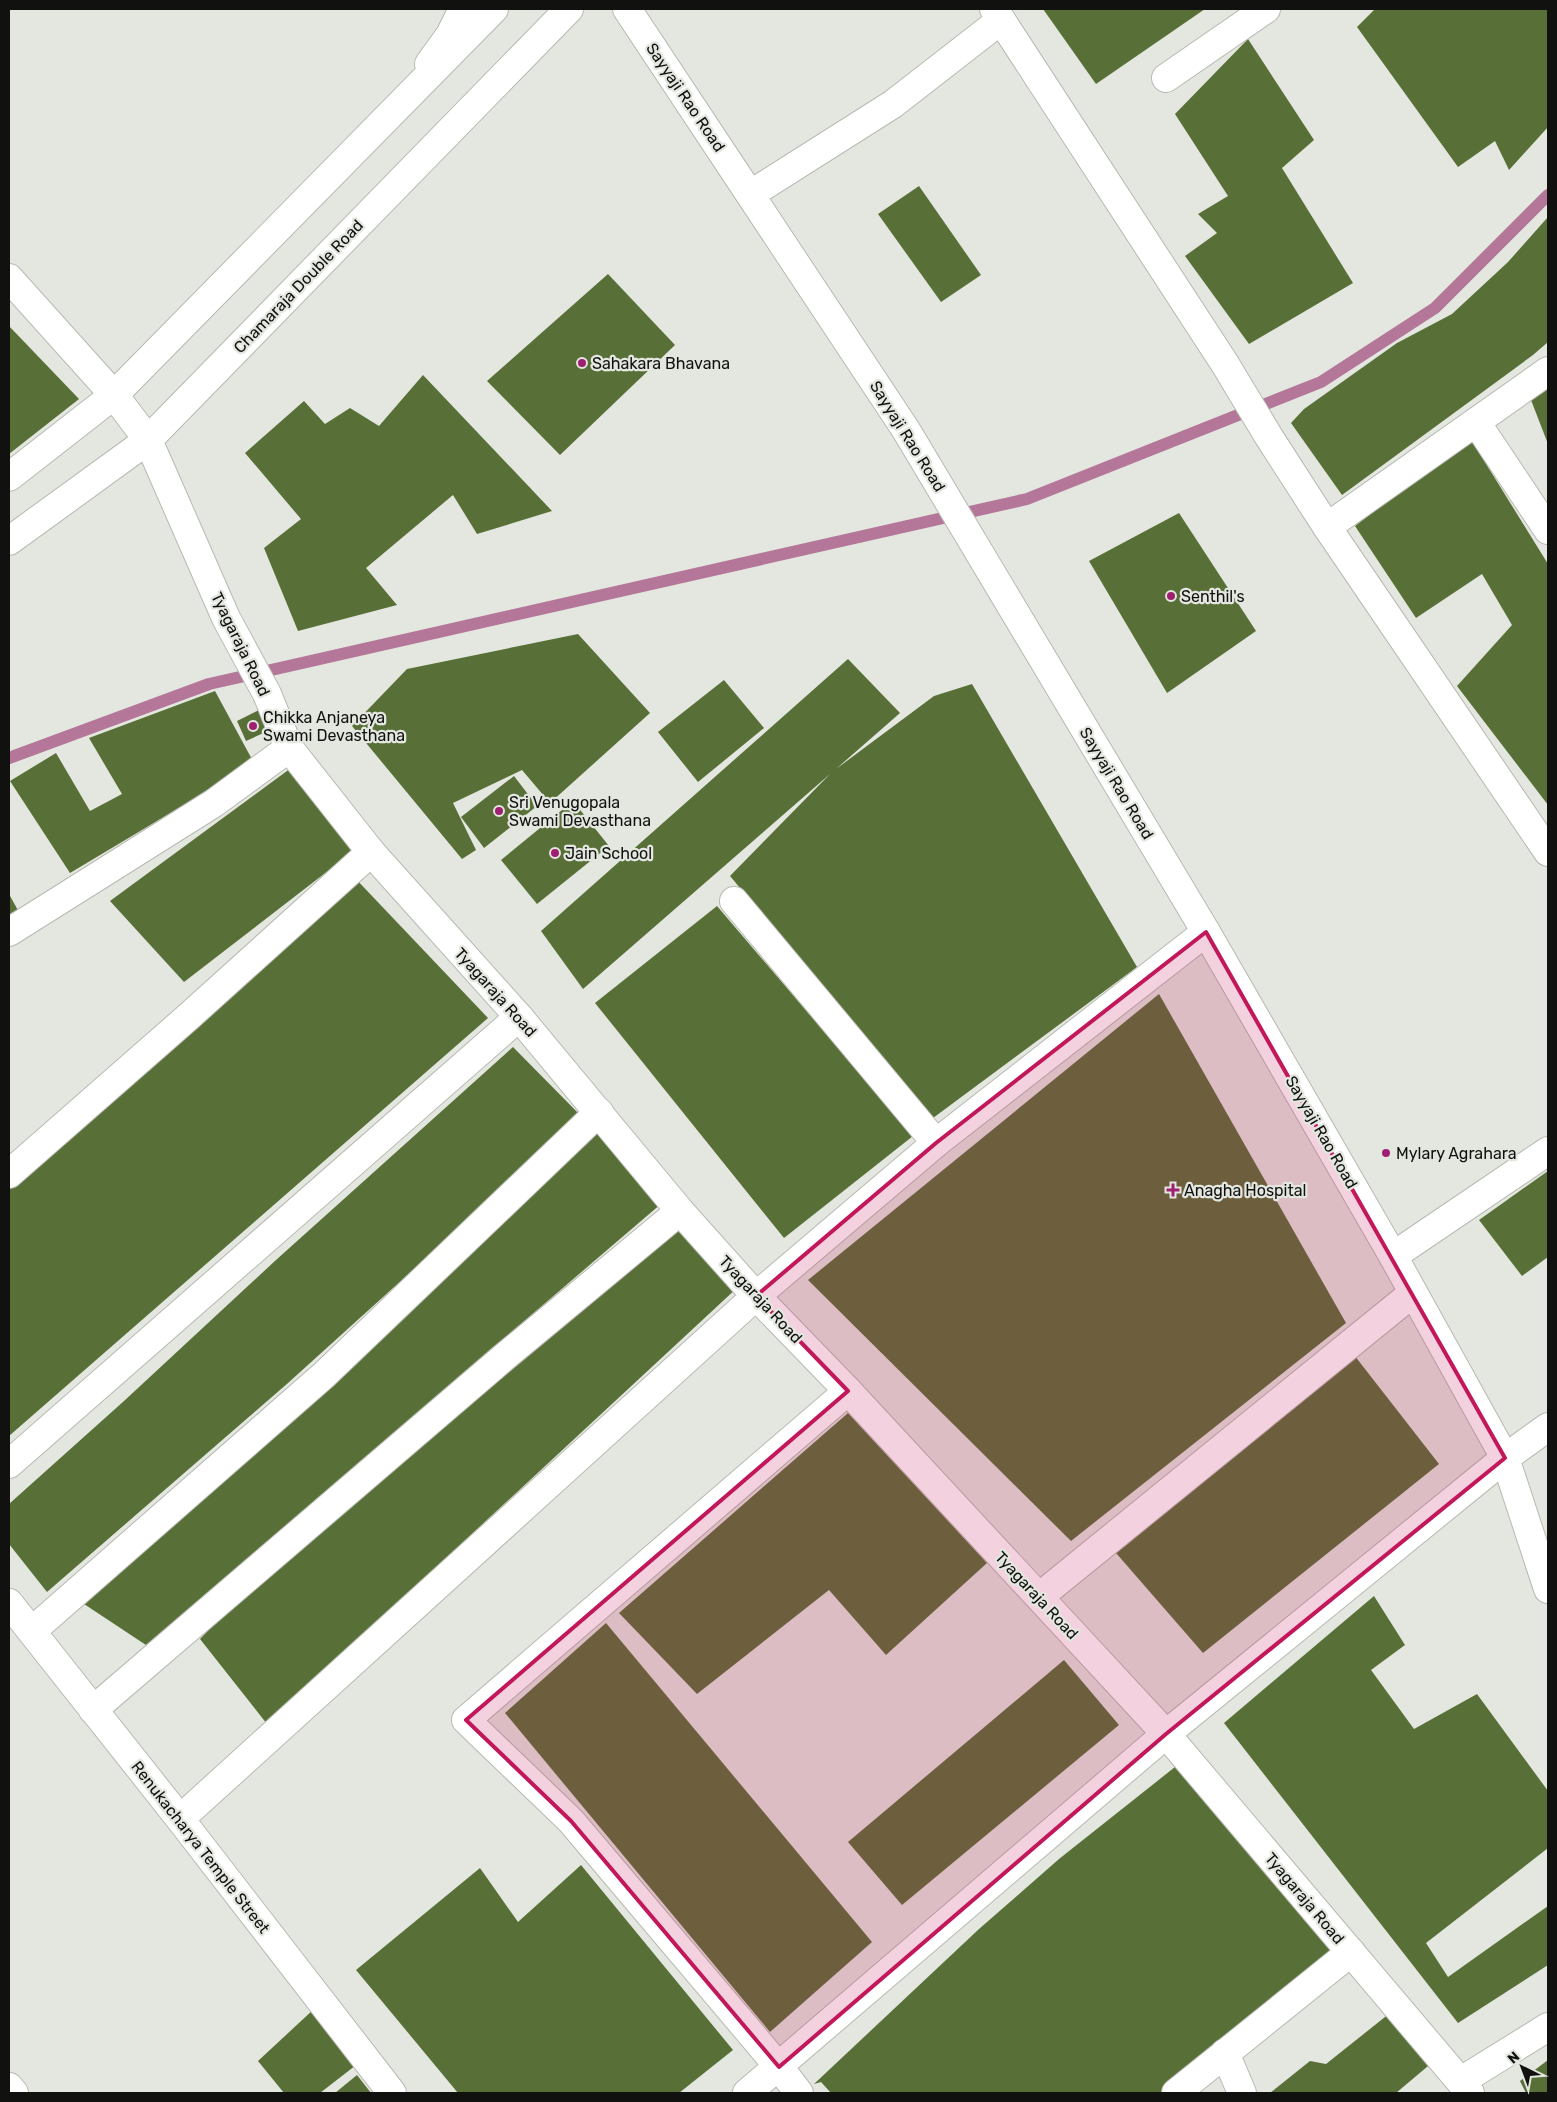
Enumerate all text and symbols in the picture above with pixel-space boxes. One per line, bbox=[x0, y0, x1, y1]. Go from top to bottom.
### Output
street label: Sayyaji Rao Road bbox=[642, 39, 729, 155]
street label: Chamaraja Double Road bbox=[230, 216, 367, 357]
place label: Sahakara Bhavana bbox=[592, 354, 730, 373]
marker: Sahakara Bhavana bbox=[576, 357, 588, 369]
street label: Sayyaji Rao Road bbox=[866, 377, 949, 495]
place label: Senthil's bbox=[1181, 587, 1245, 606]
street label: Tyagaraja Road bbox=[207, 589, 274, 699]
marker: Senthil's bbox=[1165, 590, 1177, 602]
place label: Chikka Anjaneya Swami Devasthana bbox=[263, 708, 405, 745]
marker: Chikka Anjaneya Swami Devasthana bbox=[247, 720, 259, 732]
street label: Sayyaji Rao Road bbox=[1076, 724, 1157, 843]
place label: Sri Venugopala Swami Devasthana bbox=[509, 793, 651, 830]
marker: Sri Venugopala Swami Devasthana bbox=[493, 805, 505, 817]
place label: Jain School bbox=[565, 844, 652, 863]
marker: Jain School bbox=[549, 847, 561, 859]
street label: Tyagaraja Road bbox=[451, 944, 541, 1041]
street label: Sayyaji Rao Road bbox=[1282, 1072, 1362, 1192]
place label: Mylary Agrahara bbox=[1396, 1144, 1517, 1163]
marker: Mylary Agrahara bbox=[1380, 1147, 1392, 1159]
place label: Anagha Hospital bbox=[1184, 1181, 1306, 1200]
marker: Anagha Hospital bbox=[1166, 1183, 1180, 1197]
street label: Tyagaraja Road bbox=[715, 1251, 806, 1347]
street label: Tyagaraja Road bbox=[991, 1547, 1082, 1643]
street label: Renukacharya Temple Street bbox=[127, 1757, 274, 1937]
street label: Tyagaraja Road bbox=[1261, 1849, 1348, 1948]
north arrow bbox=[1497, 2042, 1547, 2092]
text: N bbox=[1504, 2048, 1523, 2067]

